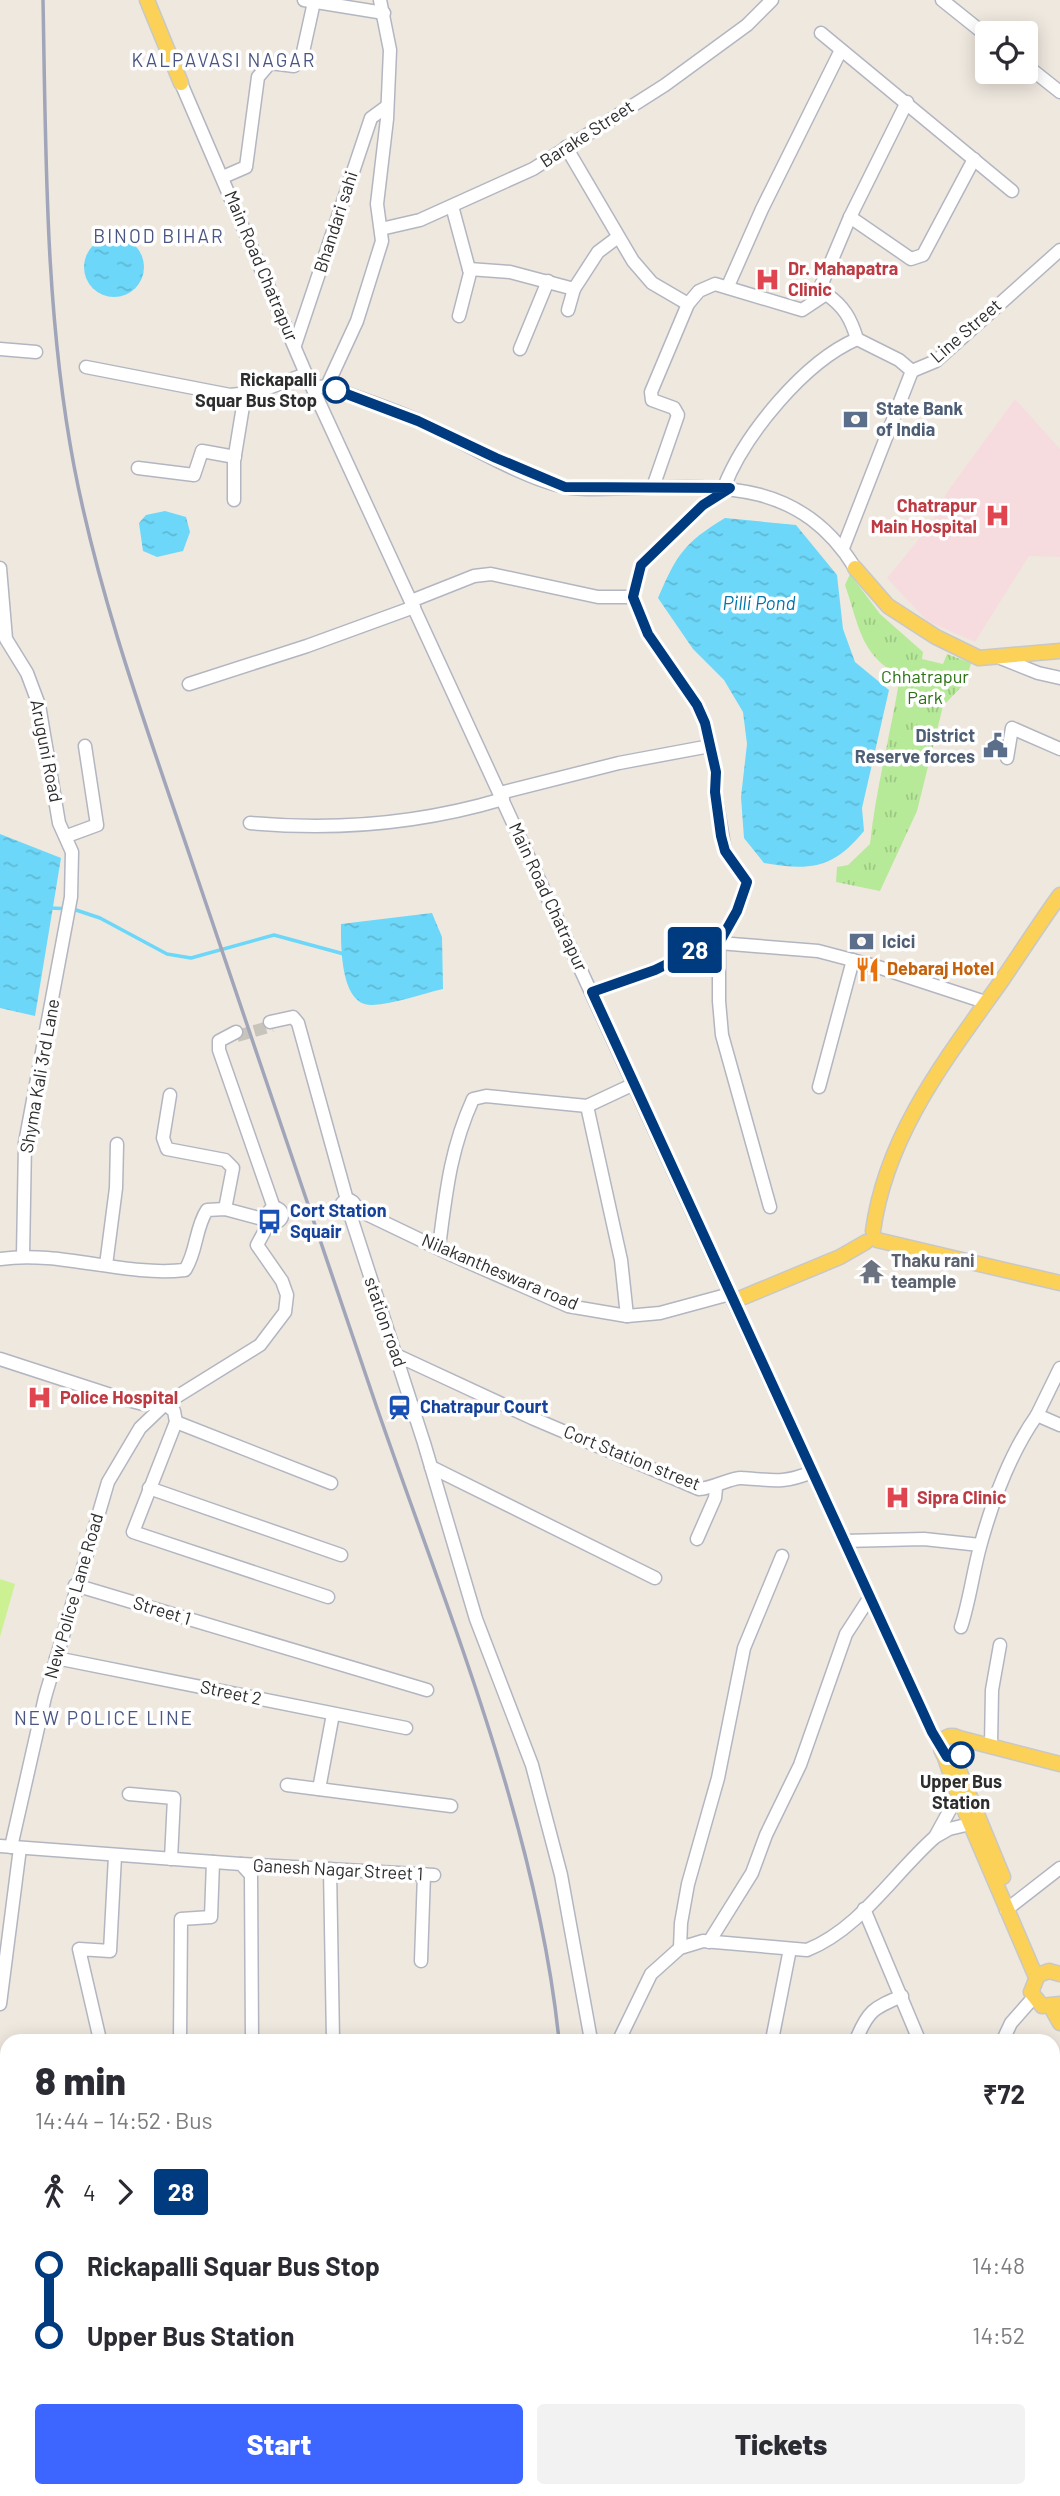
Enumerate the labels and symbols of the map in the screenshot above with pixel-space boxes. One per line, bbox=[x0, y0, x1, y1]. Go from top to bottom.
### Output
district label: KALPAVASI NAGAR bbox=[132, 48, 316, 71]
street label: Barake Street bbox=[536, 95, 637, 172]
street label: Bhandari sahi bbox=[308, 168, 362, 275]
street label: Main Road Chatrapur bbox=[220, 187, 304, 345]
district label: BINOD BIHAR bbox=[93, 224, 225, 247]
place label: Dr. Mahapatra Clinic bbox=[788, 257, 898, 300]
hospital icon: Dr. Mahapatra Clinic bbox=[754, 265, 782, 293]
street label: Line Street bbox=[925, 293, 1005, 367]
place label: Rickapalli Squar Bus Stop bbox=[195, 368, 317, 411]
marker: Rickapalli Squar Bus Stop bbox=[323, 377, 349, 403]
place label: State Bank of India bbox=[876, 397, 963, 440]
bank icon: State Bank of India bbox=[842, 405, 870, 433]
place label: Chatrapur Main Hospital bbox=[871, 494, 977, 537]
hospital icon: Chatrapur Main Hospital bbox=[983, 502, 1011, 530]
water label: Pilli Pond bbox=[723, 591, 795, 614]
park label: Chhatrapur Park bbox=[881, 665, 969, 708]
street label: Aruguni Road bbox=[26, 698, 68, 804]
place label: District Reserve forces bbox=[855, 724, 975, 767]
public building icon: District Reserve forces bbox=[981, 732, 1009, 760]
street label: Main Road Chatrapur bbox=[505, 819, 593, 975]
line badge: 28 bbox=[664, 927, 726, 973]
bank icon: Icici bbox=[848, 928, 876, 956]
place label: Icici bbox=[882, 930, 915, 952]
restaurant icon: Debaraj Hotel bbox=[853, 955, 881, 983]
place label: Debaraj Hotel bbox=[887, 957, 994, 979]
street label: Shyma Kali 3rd Lane bbox=[15, 997, 63, 1155]
place label: Cort Station Squair bbox=[290, 1199, 387, 1242]
bus stop icon: Cort Station Squair bbox=[256, 1207, 284, 1235]
street label: Nilakantheswara road bbox=[419, 1228, 582, 1314]
place label: Thaku rani teample bbox=[891, 1249, 975, 1292]
temple icon: Thaku rani teample bbox=[857, 1257, 885, 1285]
street label: station road bbox=[360, 1274, 412, 1370]
hospital icon: Police Hospital bbox=[26, 1384, 54, 1412]
place label: Police Hospital bbox=[60, 1386, 178, 1408]
station icon: Chatrapur Court bbox=[386, 1393, 414, 1421]
place label: Chatrapur Court bbox=[420, 1395, 549, 1417]
street label: Cort Station street bbox=[561, 1420, 704, 1495]
hospital icon: Sipra Clinic bbox=[883, 1484, 911, 1512]
place label: Sipra Clinic bbox=[917, 1486, 1007, 1508]
street label: New Police Lane Road bbox=[39, 1510, 107, 1681]
street label: Street 1 bbox=[131, 1591, 194, 1629]
street label: Street 2 bbox=[198, 1675, 264, 1709]
district label: NEW POLICE LINE bbox=[14, 1706, 194, 1729]
marker: Upper Bus Station bbox=[948, 1742, 974, 1768]
place label: Upper Bus Station bbox=[920, 1770, 1002, 1813]
street label: Ganesh Nagar Street 1 bbox=[252, 1854, 424, 1884]

